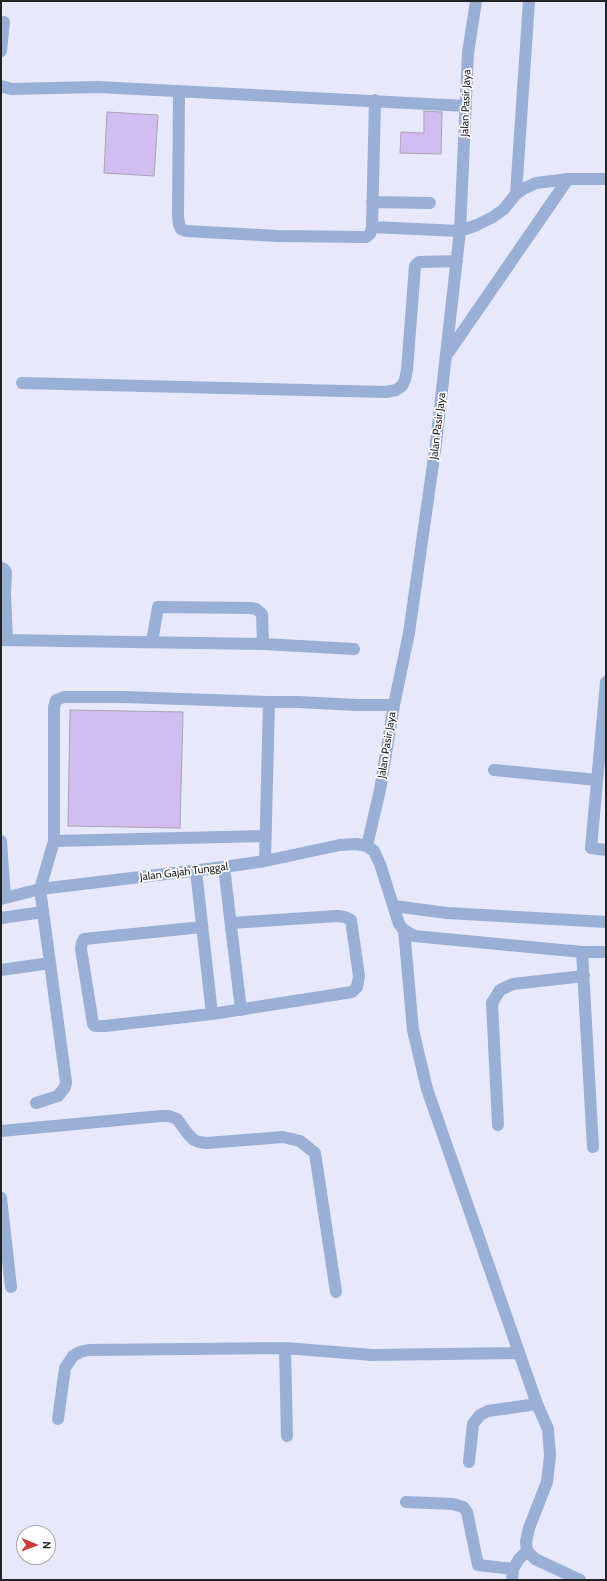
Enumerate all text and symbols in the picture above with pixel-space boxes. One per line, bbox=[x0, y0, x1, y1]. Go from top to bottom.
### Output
street label: Jalan Pasir Jaya bbox=[458, 69, 474, 137]
street label: Jalan Pasir Jaya bbox=[427, 392, 449, 460]
street label: Jalan Pasir Jaya bbox=[375, 711, 399, 779]
street label: Jalan Gajah Tunggal bbox=[139, 860, 229, 884]
north arrow bbox=[16, 1525, 56, 1565]
text: N bbox=[40, 1541, 54, 1549]

